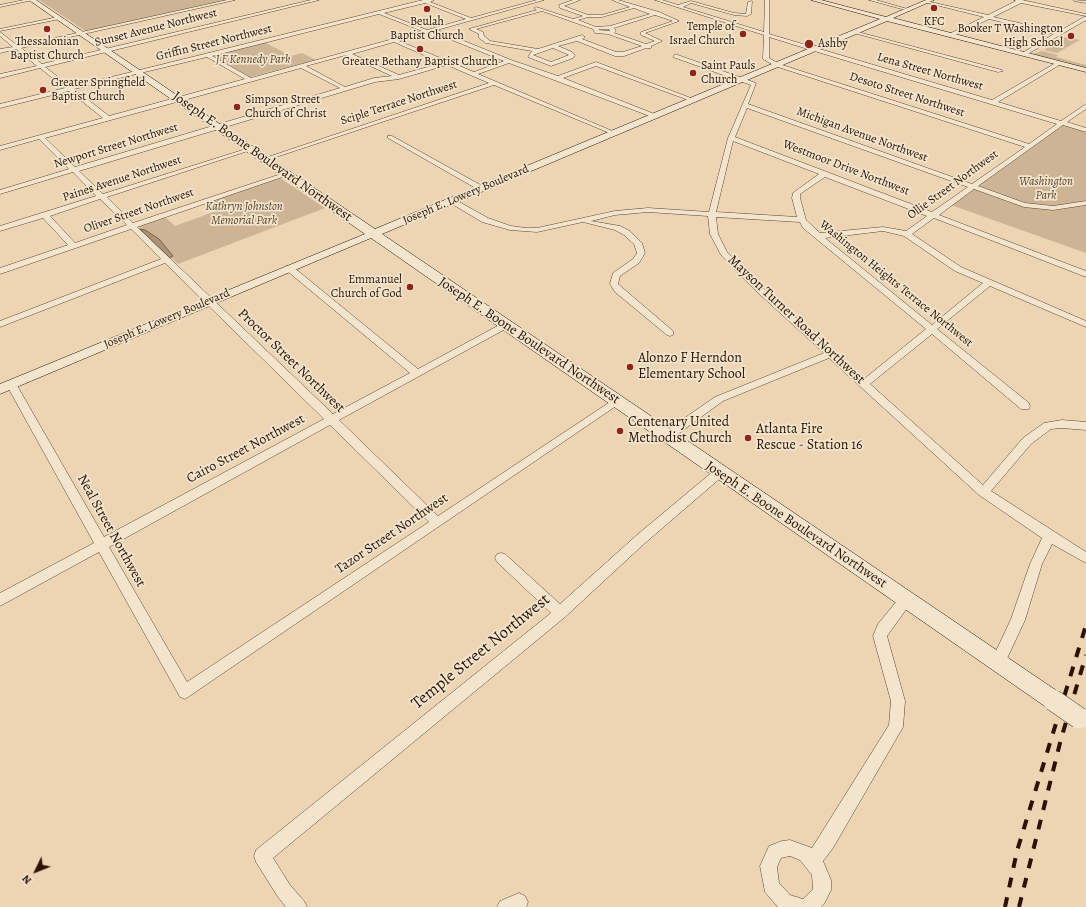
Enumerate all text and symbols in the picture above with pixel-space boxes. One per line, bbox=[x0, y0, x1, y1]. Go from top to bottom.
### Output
marker: KFC bbox=[929, 3, 939, 13]
marker: Beulah Baptist Church bbox=[422, 4, 432, 14]
street label: Sunset Avenue Northwest bbox=[93, 6, 219, 50]
place label: Beulah Baptist Church bbox=[390, 15, 464, 43]
place label: KFC bbox=[923, 15, 945, 29]
place label: Temple of Israel Church bbox=[669, 20, 735, 48]
street label: Griffin Street Northwest bbox=[155, 22, 273, 64]
place label: Booker T Washington High School bbox=[957, 22, 1063, 50]
marker: Thessalonian Baptist Church bbox=[42, 24, 52, 34]
marker: Temple of Israel Church bbox=[738, 29, 748, 39]
marker: Booker T Washington High School bbox=[1066, 31, 1076, 41]
place label: Thessalonian Baptist Church bbox=[10, 35, 84, 63]
place label: Ashby bbox=[818, 37, 847, 51]
marker: Ashby bbox=[803, 38, 815, 50]
marker: Greater Bethany Baptist Church bbox=[415, 44, 425, 54]
street label: Lena Street Northwest bbox=[875, 50, 985, 94]
park label: J F Kennedy Park bbox=[216, 53, 290, 67]
place label: Greater Bethany Baptist Church bbox=[342, 55, 498, 69]
place label: Saint Pauls Church bbox=[701, 59, 755, 87]
marker: Saint Pauls Church bbox=[688, 68, 698, 78]
street label: Desoto Street Northwest bbox=[848, 70, 966, 120]
place label: Greater Springfield Baptist Church bbox=[51, 76, 145, 104]
street label: Sciple Terrace Northwest bbox=[339, 77, 459, 129]
marker: Greater Springfield Baptist Church bbox=[38, 85, 48, 95]
street label: Joseph E. Boone Boulevard Northwest bbox=[169, 88, 355, 226]
place label: Simpson Street Church of Christ bbox=[245, 93, 327, 121]
marker: Simpson Street Church of Christ bbox=[232, 102, 242, 112]
street label: Michigan Avenue Northwest bbox=[795, 105, 929, 165]
street label: Newport Street Northwest bbox=[52, 120, 180, 172]
street label: Westmoor Drive Northwest bbox=[781, 137, 911, 199]
street label: Ollie Street Northwest bbox=[905, 147, 1001, 223]
street label: Paines Avenue Northwest bbox=[61, 153, 183, 205]
street label: Joseph E. Lowery Boulevard bbox=[401, 162, 531, 228]
park label: Washington Park bbox=[1019, 175, 1073, 203]
street label: Oliver Street Northwest bbox=[82, 185, 196, 237]
park label: Kathryn Johnston Memorial Park bbox=[205, 200, 283, 228]
street label: Washington Heights Terrace Northwest bbox=[816, 218, 976, 350]
street label: Mayson Turner Road Northwest bbox=[724, 252, 868, 388]
place label: Emmanuel Church of God bbox=[331, 273, 402, 301]
street label: Joseph E. Boone Boulevard Northwest bbox=[435, 274, 623, 408]
marker: Emmanuel Church of God bbox=[405, 282, 415, 292]
street label: Joseph E. Lowery Boulevard bbox=[102, 286, 232, 352]
street label: Proctor Street Northwest bbox=[234, 305, 348, 417]
place label: Alonzo F Herndon Elementary School bbox=[638, 351, 745, 384]
marker: Alonzo F Herndon Elementary School bbox=[625, 362, 635, 372]
street label: Cairo Street Northwest bbox=[184, 411, 308, 487]
place label: Centenary United Methodist Church bbox=[628, 415, 732, 448]
place label: Atlanta Fire Rescue - Station 16 bbox=[756, 422, 862, 454]
marker: Centenary United Methodist Church bbox=[615, 426, 625, 436]
marker: Atlanta Fire Rescue - Station 16 bbox=[743, 433, 753, 443]
street label: Joseph E. Boone Boulevard Northwest bbox=[702, 458, 890, 592]
street label: Neal Street Northwest bbox=[73, 472, 149, 590]
street label: Tazor Street Northwest bbox=[332, 490, 452, 578]
street label: Temple Street Northwest bbox=[408, 590, 554, 714]
north arrow bbox=[16, 851, 56, 891]
text: N bbox=[19, 871, 35, 888]

